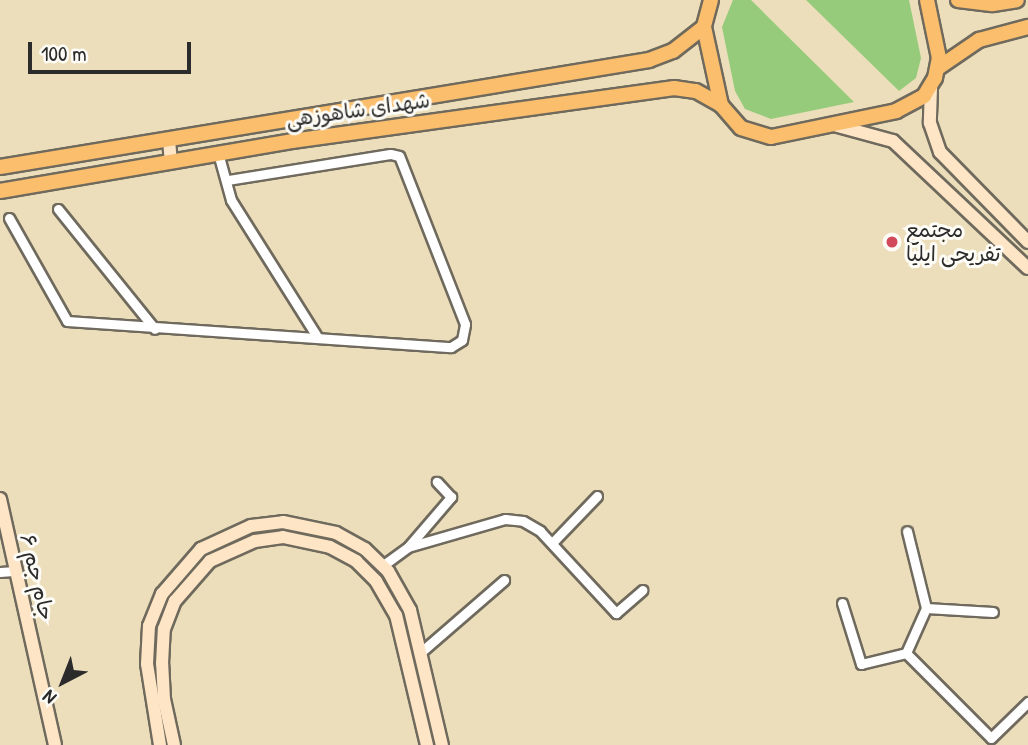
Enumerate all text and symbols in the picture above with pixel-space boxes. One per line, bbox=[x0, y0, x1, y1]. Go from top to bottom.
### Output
scale bar bbox=[32, 28, 194, 72]
text: 100 m bbox=[41, 39, 87, 68]
street label: شهدای شاهوزهی bbox=[284, 87, 432, 133]
place label: مجتمع تفریحی ایلیا bbox=[906, 217, 1001, 267]
marker: مجتمع تفریحی ایلیا bbox=[884, 234, 900, 250]
street label: جام جم ۶ bbox=[15, 531, 59, 623]
north arrow bbox=[28, 647, 98, 717]
text: N bbox=[36, 685, 61, 711]

